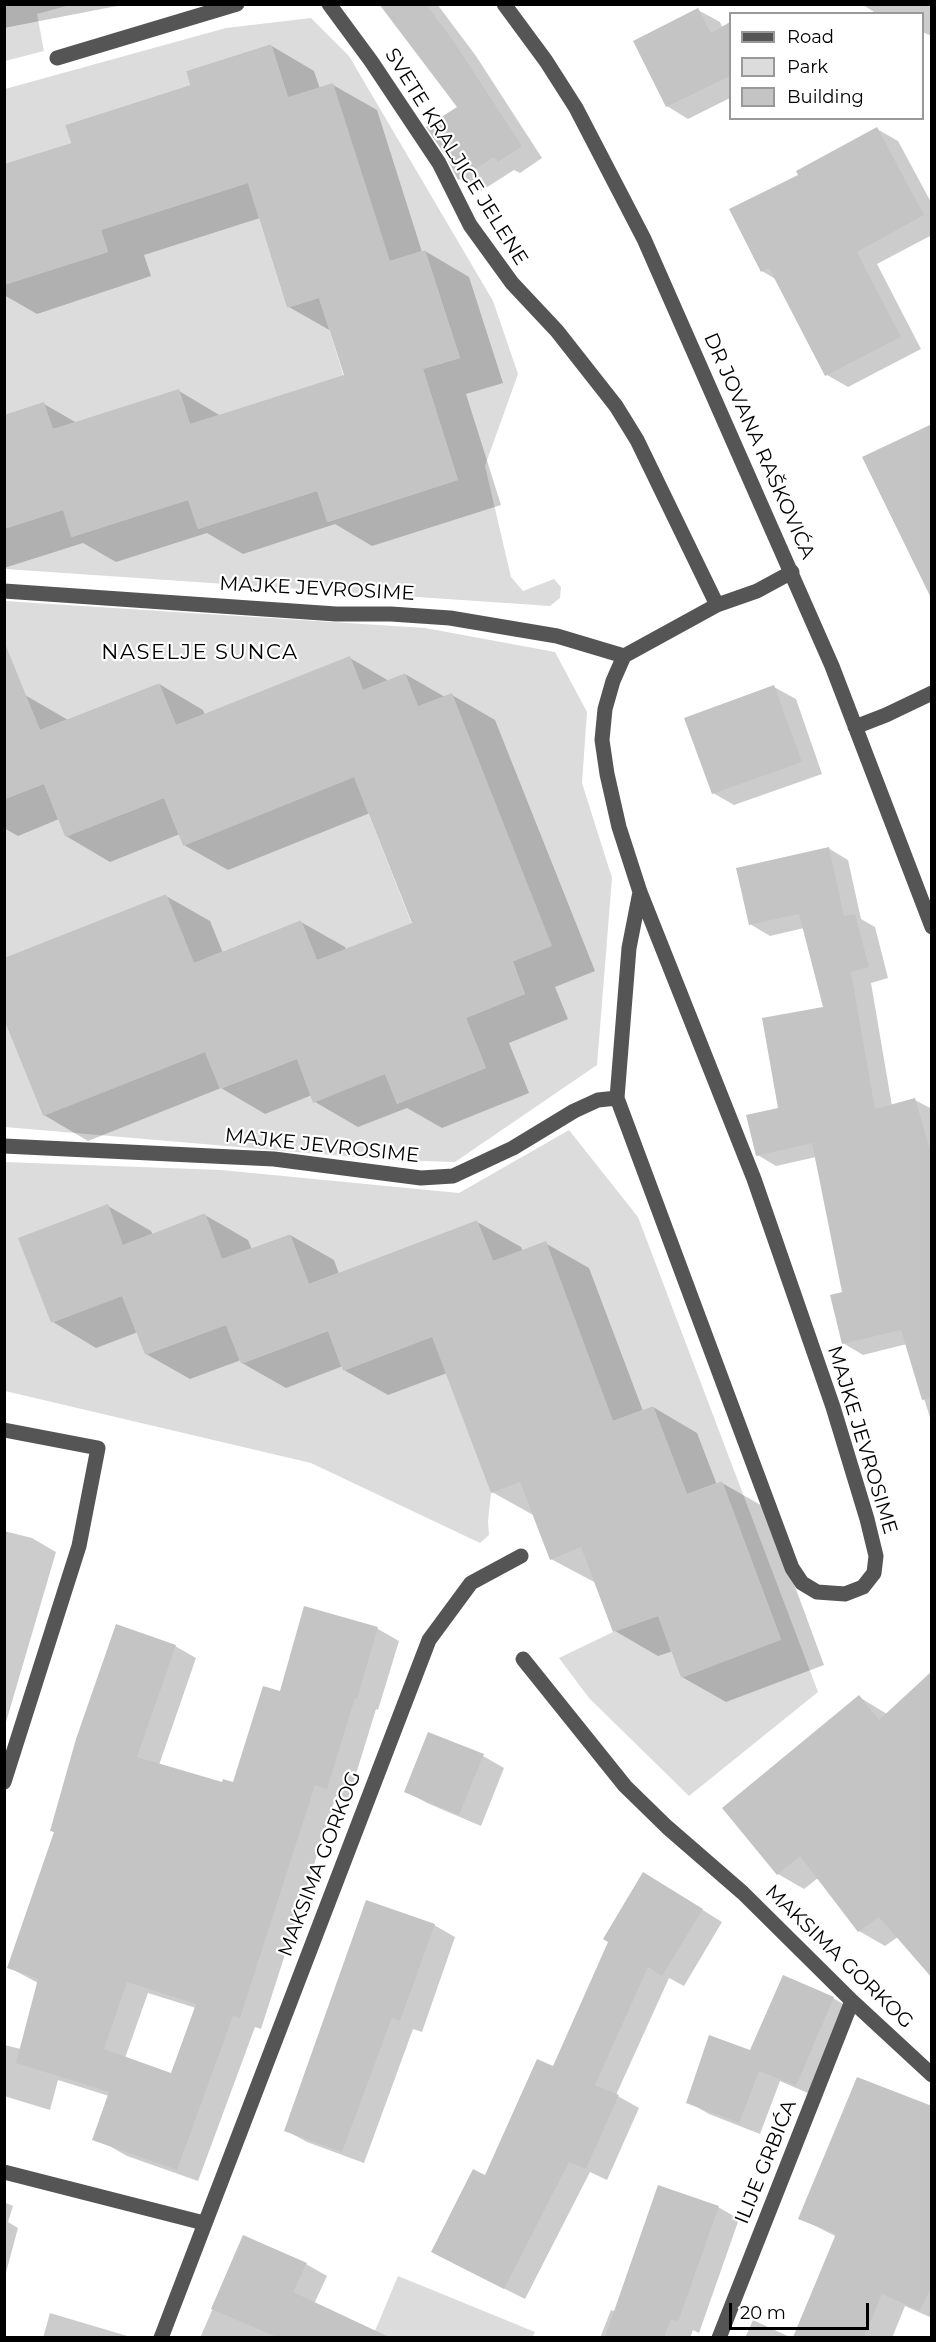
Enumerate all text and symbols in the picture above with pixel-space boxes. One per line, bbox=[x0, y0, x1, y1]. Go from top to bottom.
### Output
legend bbox=[729, 12, 924, 120]
text: Road bbox=[787, 26, 834, 48]
street label: SVETE KRALJICE JELENE bbox=[379, 44, 533, 270]
text: Park bbox=[787, 56, 828, 78]
text: Building bbox=[787, 86, 864, 108]
street label: DR JOVANA RAŠKOVIĆA bbox=[698, 329, 820, 563]
street label: MAJKE JEVROSIME bbox=[219, 572, 415, 606]
district label: NASELJE SUNCA bbox=[101, 640, 299, 666]
street label: MAJKE JEVROSIME bbox=[224, 1124, 420, 1168]
street label: MAJKE JEVROSIME bbox=[822, 1343, 902, 1537]
street label: MAKSIMA GORKOG bbox=[274, 1768, 366, 1960]
street label: MAKSIMA GORKOG bbox=[760, 1880, 918, 2034]
street label: ILIJE GRBIĆA bbox=[730, 2096, 802, 2228]
scale bar bbox=[732, 2291, 872, 2329]
text: 20 m bbox=[740, 2302, 786, 2324]

